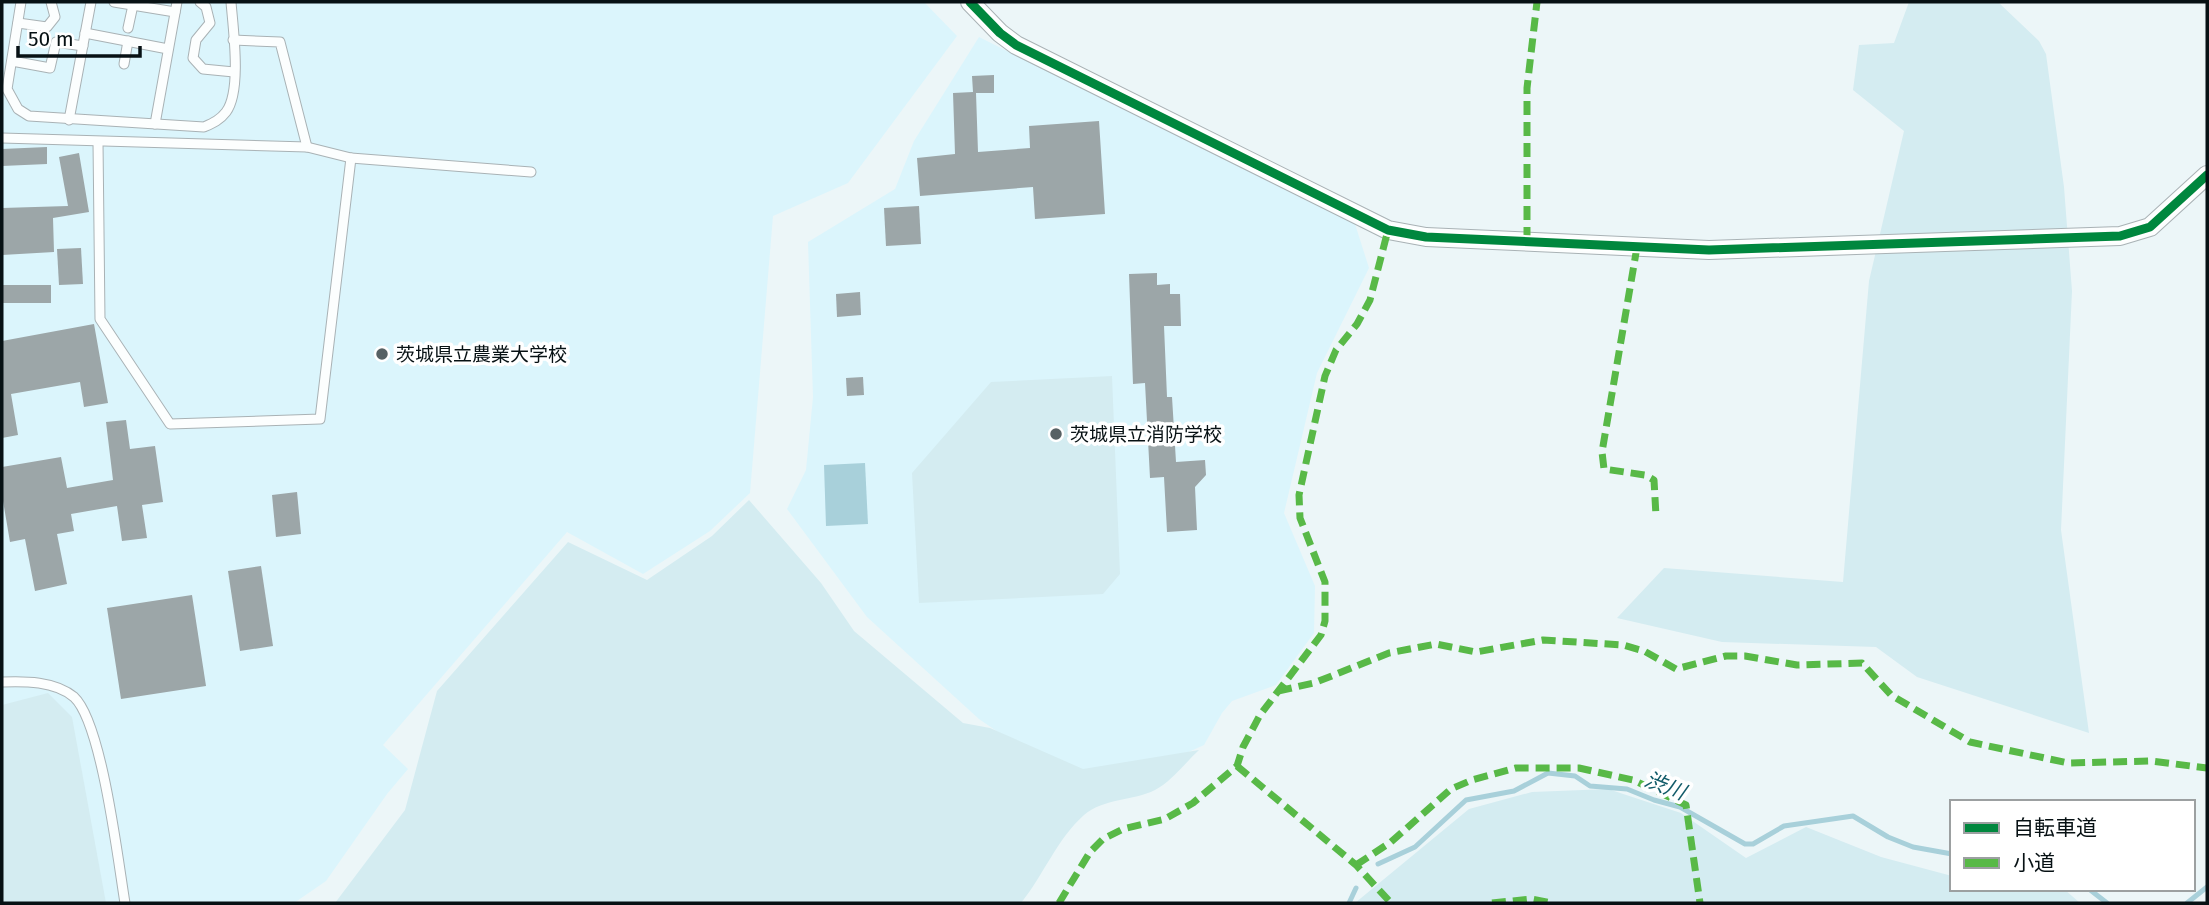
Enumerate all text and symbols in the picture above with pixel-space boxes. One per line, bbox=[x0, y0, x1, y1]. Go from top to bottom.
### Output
scale bar bbox=[18, 14, 140, 58]
text: 50 m bbox=[28, 26, 74, 52]
place label: 茨城県立農業大学校 bbox=[396, 343, 567, 366]
marker: 茨城県立農業大学校 bbox=[374, 346, 390, 362]
place label: 茨城県立消防学校 bbox=[1070, 423, 1222, 446]
marker: 茨城県立消防学校 bbox=[1048, 426, 1064, 442]
water label: 渋川 bbox=[1641, 766, 1691, 806]
legend bbox=[1950, 800, 2195, 891]
text: 自転車道 bbox=[2013, 815, 2097, 841]
text: 小道 bbox=[2013, 850, 2055, 876]

